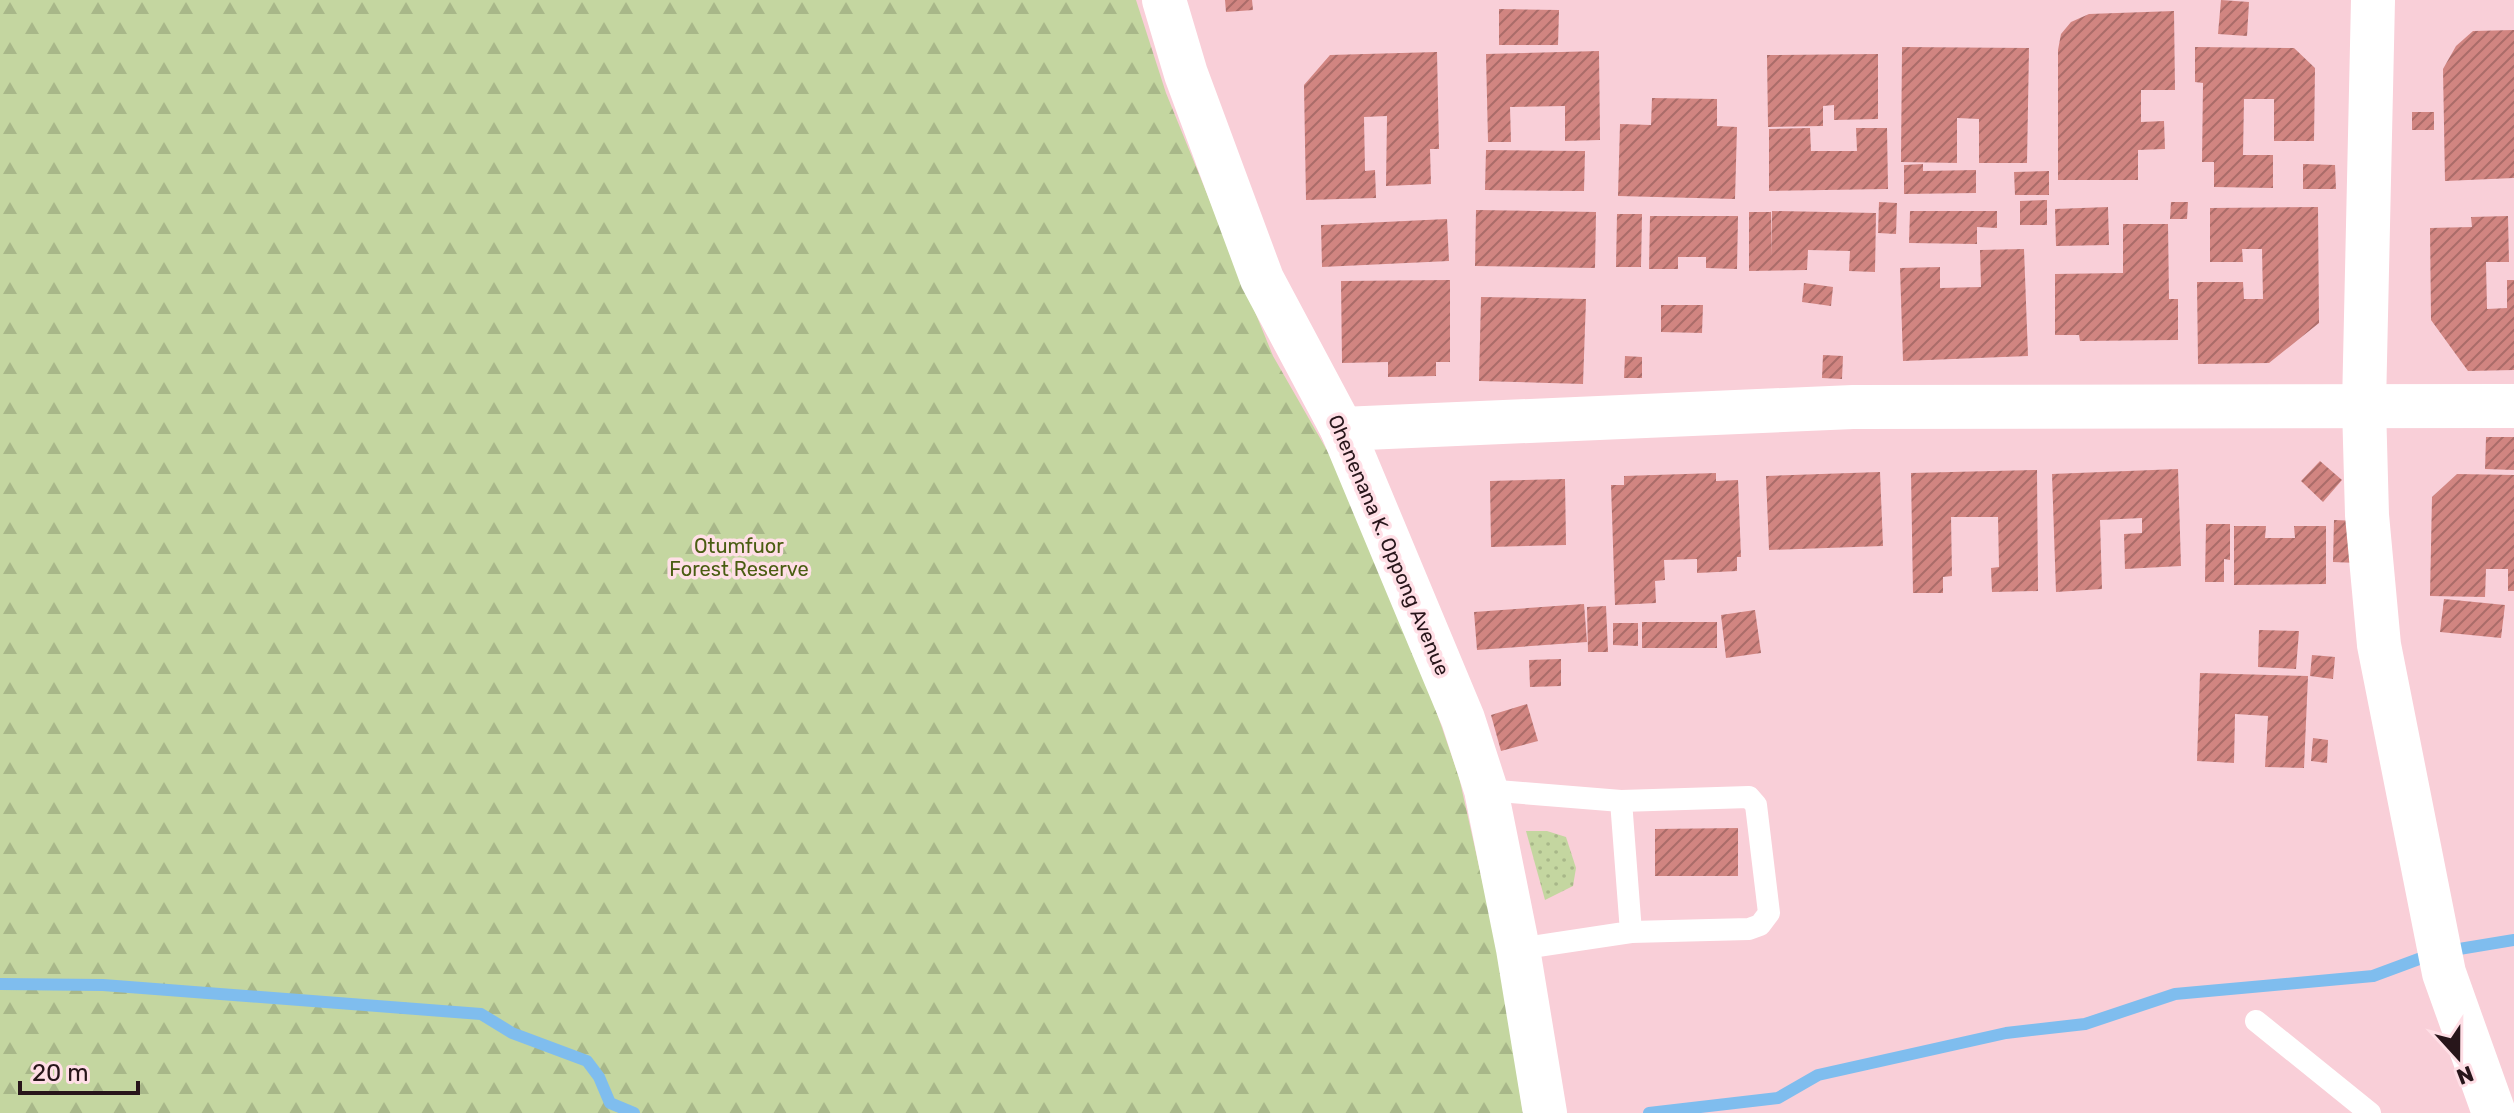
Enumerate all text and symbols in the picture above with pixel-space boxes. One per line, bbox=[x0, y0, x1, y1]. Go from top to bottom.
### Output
street label: Ohenenana K. Oppong Avenue bbox=[1323, 411, 1455, 679]
park label: Otumfuor Forest Reserve bbox=[669, 534, 809, 581]
north arrow bbox=[2418, 1017, 2498, 1097]
scale bar bbox=[20, 1045, 138, 1095]
text: 20 m bbox=[32, 1059, 89, 1087]
text: N bbox=[2453, 1060, 2477, 1091]

